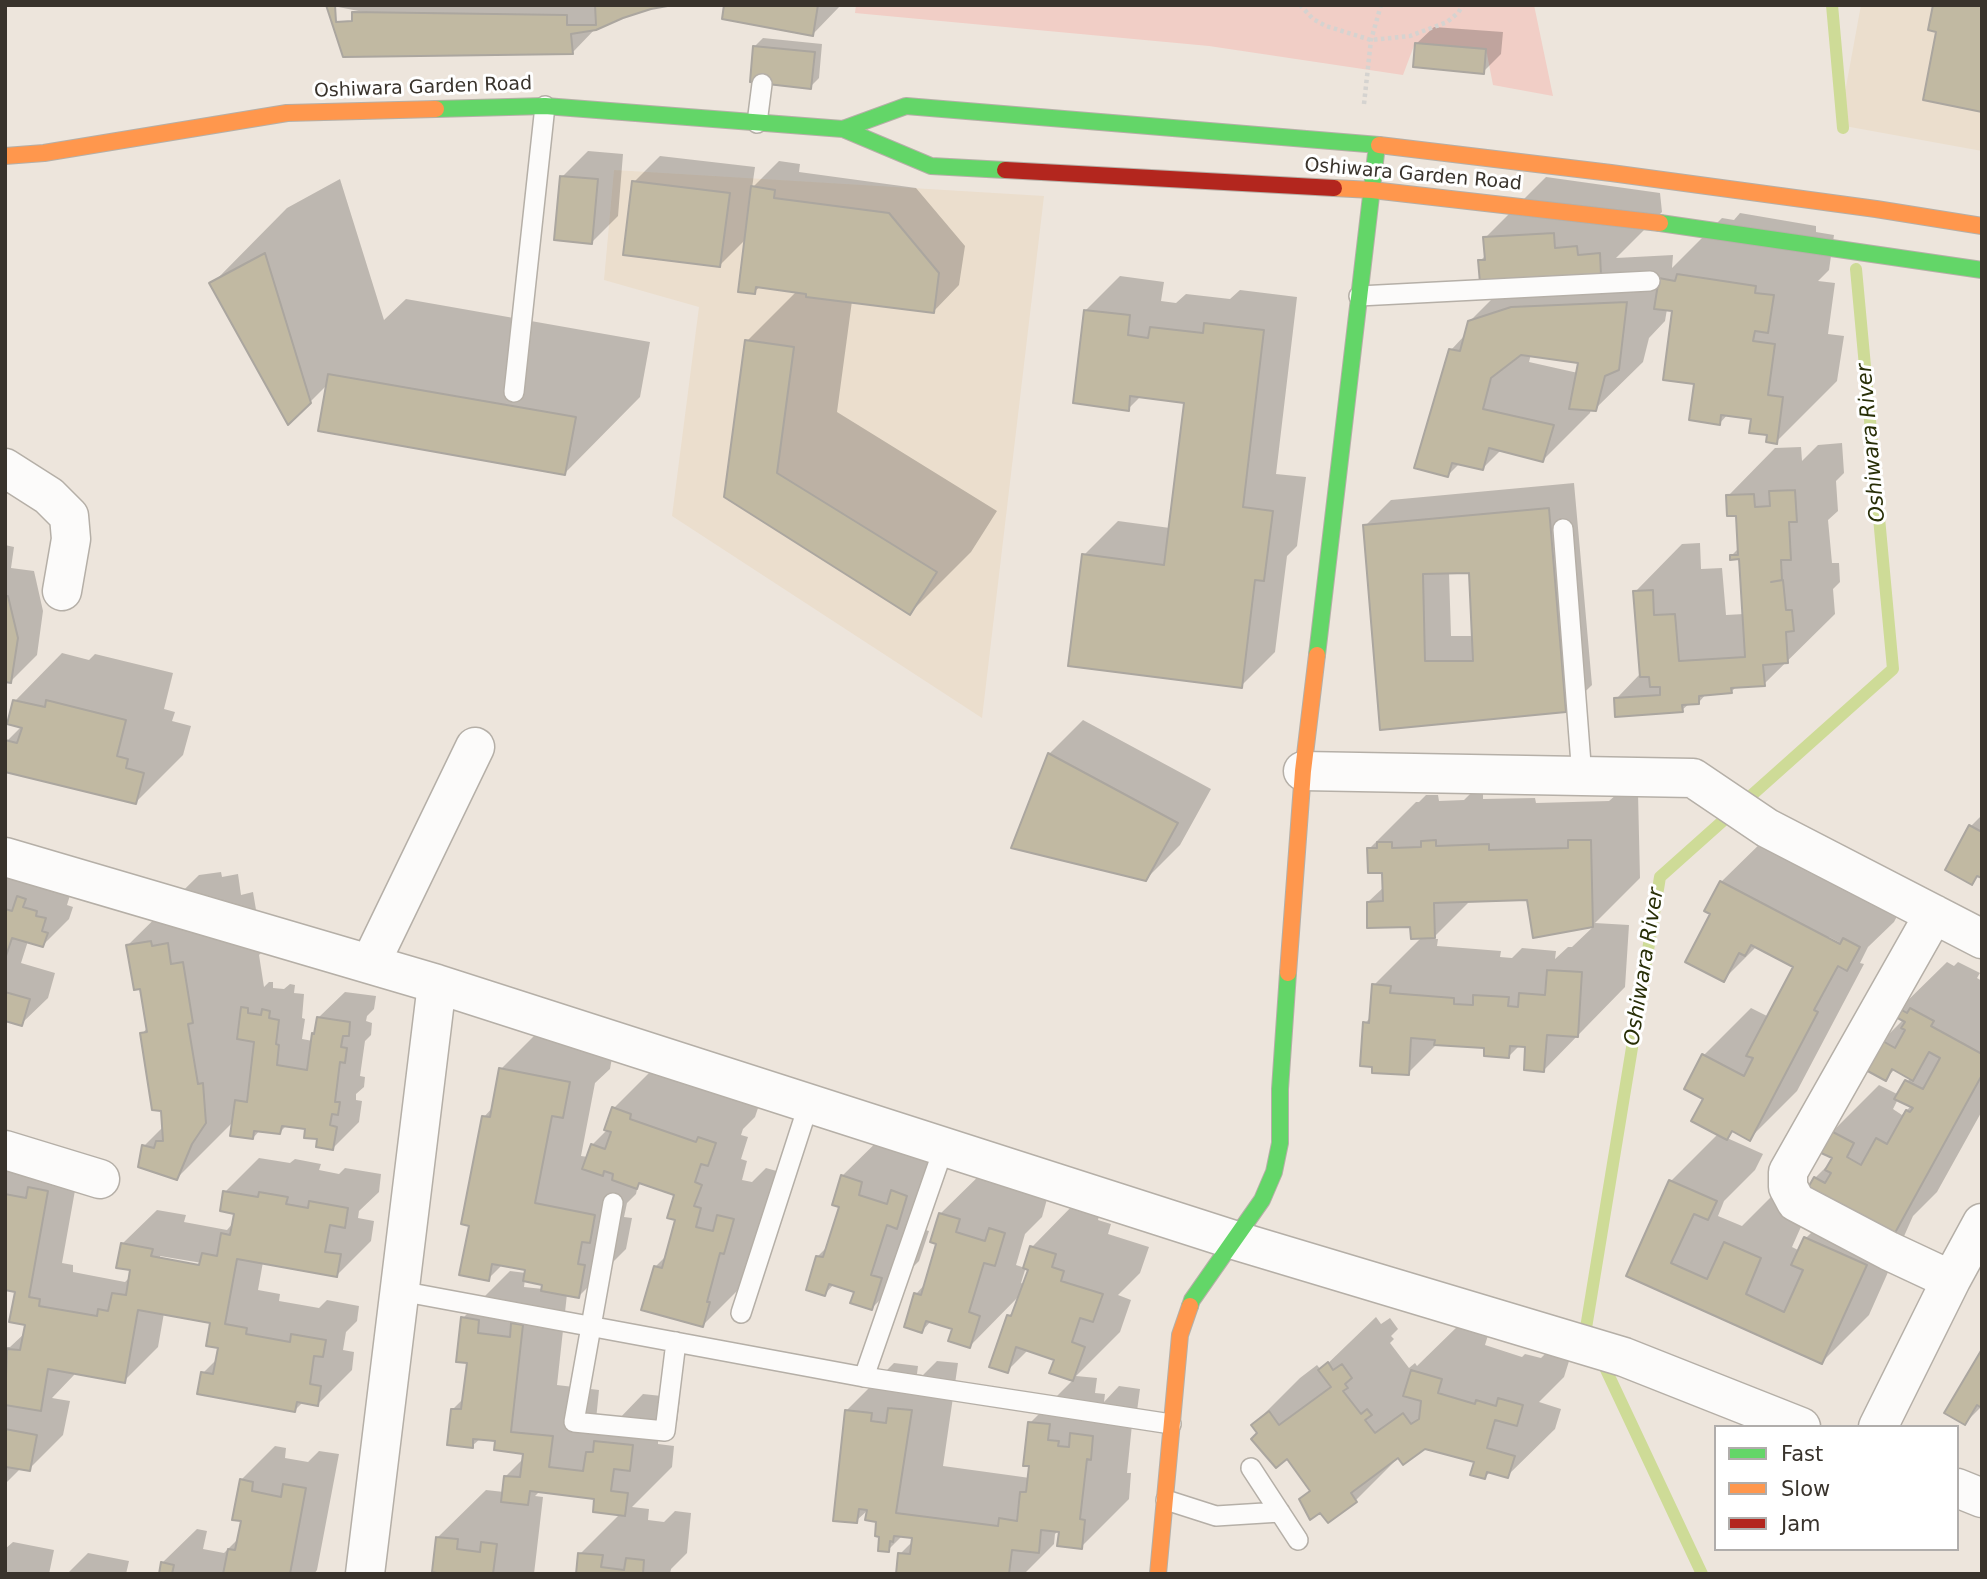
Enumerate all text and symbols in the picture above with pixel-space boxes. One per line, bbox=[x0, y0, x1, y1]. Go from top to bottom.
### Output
street label: Oshiwara Garden Road bbox=[314, 73, 532, 103]
street label: Oshiwara Garden Road bbox=[1303, 154, 1523, 196]
water label: Oshiwara River bbox=[1853, 363, 1891, 523]
water label: Oshiwara River bbox=[1620, 886, 1670, 1048]
legend bbox=[1714, 1425, 1959, 1551]
text: Fast bbox=[1781, 1442, 1823, 1466]
text: Slow bbox=[1781, 1477, 1830, 1501]
text: Jam bbox=[1781, 1512, 1821, 1536]

